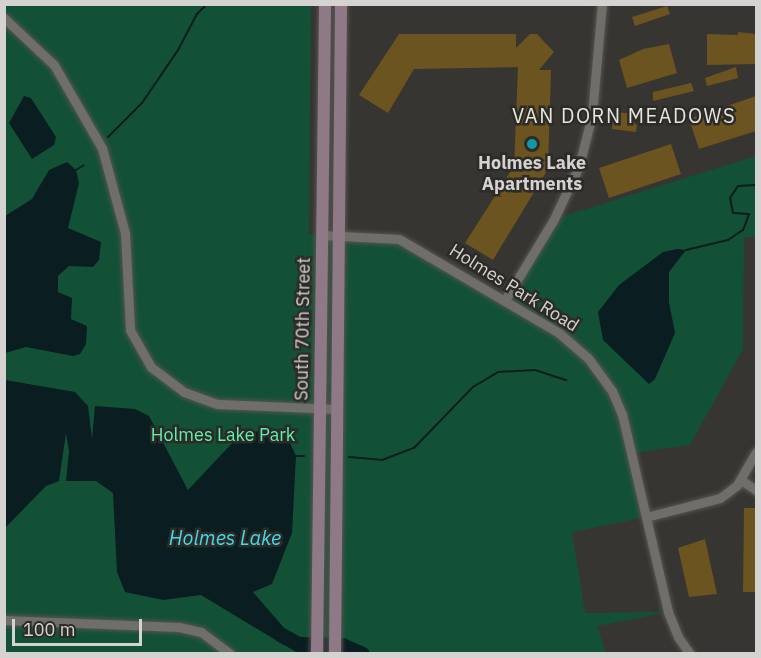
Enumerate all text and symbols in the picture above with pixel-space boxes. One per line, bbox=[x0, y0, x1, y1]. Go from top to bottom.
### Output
district label: VAN DORN MEADOWS bbox=[512, 103, 736, 127]
marker: Holmes Lake Apartments bbox=[525, 137, 539, 151]
place label: Holmes Lake Apartments bbox=[478, 153, 586, 195]
street label: Holmes Park Road bbox=[445, 240, 583, 336]
street label: South 70th Street bbox=[291, 257, 315, 401]
park label: Holmes Lake Park bbox=[151, 424, 295, 446]
water label: Holmes Lake bbox=[169, 525, 281, 549]
scale bar bbox=[15, 607, 146, 645]
text: 100 m bbox=[23, 618, 75, 641]

